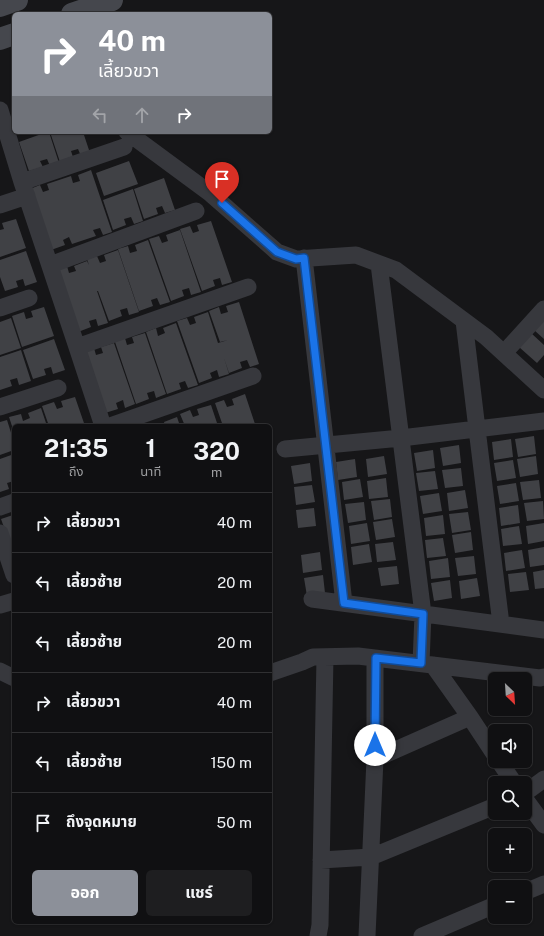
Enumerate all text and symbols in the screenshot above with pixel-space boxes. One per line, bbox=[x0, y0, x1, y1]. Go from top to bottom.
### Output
text: 40 m bbox=[98, 24, 166, 57]
icon: right bbox=[32, 28, 84, 80]
text: เลี้ยวขวา bbox=[98, 60, 159, 81]
icon: left bbox=[89, 104, 111, 126]
icon: ahead bbox=[131, 104, 153, 126]
icon: right bbox=[173, 104, 195, 126]
pin bbox=[205, 162, 239, 203]
icon: arrive bbox=[211, 168, 233, 190]
text: 21:35 bbox=[44, 434, 108, 462]
text: 1 bbox=[146, 434, 156, 462]
text: 320 bbox=[193, 437, 240, 465]
text: ถึง bbox=[69, 464, 83, 479]
text: นาที bbox=[140, 464, 161, 479]
text: m bbox=[211, 465, 222, 480]
icon: right bbox=[32, 512, 54, 534]
text: เลี้ยวขวา bbox=[66, 513, 120, 530]
text: 40 m bbox=[217, 514, 252, 531]
icon: left bbox=[32, 572, 54, 594]
text: เลี้ยวซ้าย bbox=[66, 573, 122, 590]
text: 20 m bbox=[217, 574, 252, 591]
icon: left bbox=[32, 632, 54, 654]
text: เลี้ยวซ้าย bbox=[66, 633, 122, 650]
text: 20 m bbox=[217, 634, 252, 651]
north arrow bbox=[488, 672, 532, 716]
map controls bbox=[488, 672, 532, 924]
icon: right bbox=[32, 692, 54, 714]
text: เลี้ยวขวา bbox=[66, 693, 120, 710]
text: 40 m bbox=[217, 694, 252, 711]
position arrow bbox=[354, 724, 396, 766]
button: sound bbox=[488, 724, 532, 768]
icon: left bbox=[32, 752, 54, 774]
text: เลี้ยวซ้าย bbox=[66, 753, 122, 770]
text: 150 m bbox=[210, 754, 252, 771]
button: search bbox=[488, 776, 532, 820]
icon: arrive bbox=[32, 812, 54, 834]
text: ถึงจุดหมาย bbox=[66, 813, 137, 830]
text: 50 m bbox=[217, 814, 252, 831]
button: + bbox=[488, 828, 532, 872]
button: ออก bbox=[32, 870, 138, 916]
button: แชร์ bbox=[146, 870, 252, 916]
button: − bbox=[488, 880, 532, 924]

